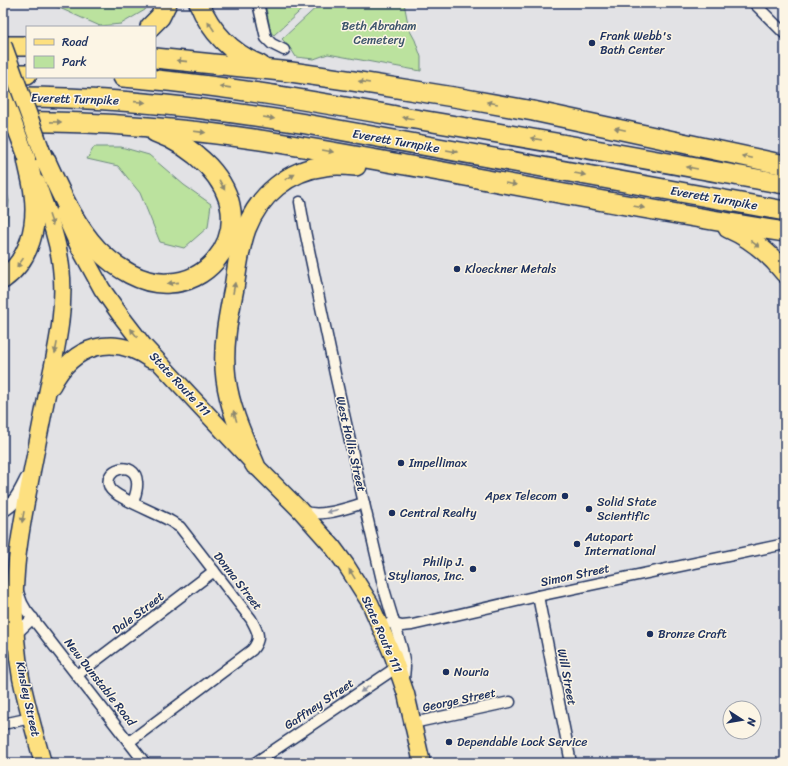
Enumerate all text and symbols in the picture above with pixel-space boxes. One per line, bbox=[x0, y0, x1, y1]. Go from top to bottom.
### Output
park label: Beth Abraham Cemetery bbox=[341, 15, 417, 51]
one-way arrow bbox=[207, 21, 215, 31]
place label: Frank Webb's Bath Center bbox=[600, 25, 672, 61]
legend bbox=[26, 26, 156, 78]
text: Road bbox=[62, 31, 89, 53]
marker: Frank Webb's Bath Center bbox=[587, 38, 597, 48]
text: Park bbox=[62, 51, 87, 73]
one-way arrow bbox=[176, 57, 188, 64]
one-way arrow bbox=[358, 79, 370, 85]
one-way arrow bbox=[219, 84, 231, 91]
street label: Everett Turnpike bbox=[31, 86, 119, 112]
one-way arrow bbox=[134, 99, 146, 106]
one-way arrow bbox=[486, 100, 499, 106]
one-way arrow bbox=[402, 114, 414, 120]
one-way arrow bbox=[263, 115, 275, 121]
one-way arrow bbox=[50, 119, 63, 125]
street label: Everett Turnpike bbox=[351, 123, 441, 159]
one-way arrow bbox=[614, 125, 626, 131]
one-way arrow bbox=[194, 129, 206, 135]
one-way arrow bbox=[530, 136, 542, 142]
one-way arrow bbox=[446, 148, 458, 154]
one-way arrow bbox=[322, 149, 334, 155]
one-way arrow bbox=[741, 153, 753, 159]
one-way arrow bbox=[685, 164, 698, 170]
one-way arrow bbox=[574, 171, 586, 177]
one-way arrow bbox=[284, 174, 296, 181]
one-way arrow bbox=[219, 179, 226, 191]
street label: Everett Turnpike bbox=[669, 180, 759, 216]
one-way arrow bbox=[505, 181, 517, 187]
one-way arrow bbox=[633, 205, 645, 211]
one-way arrow bbox=[48, 214, 54, 226]
one-way arrow bbox=[750, 240, 761, 248]
one-way arrow bbox=[16, 257, 24, 268]
place label: Kloeckner Metals bbox=[465, 258, 557, 280]
marker: Kloeckner Metals bbox=[452, 264, 462, 274]
one-way arrow bbox=[167, 279, 180, 286]
one-way arrow bbox=[231, 282, 237, 294]
one-way arrow bbox=[130, 328, 139, 339]
one-way arrow bbox=[53, 342, 59, 354]
street label: State Route 111 bbox=[144, 346, 216, 422]
street label: West Hollis Street bbox=[329, 394, 373, 494]
one-way arrow bbox=[232, 410, 238, 422]
place label: Impellimax bbox=[408, 452, 468, 474]
marker: Impellimax bbox=[396, 458, 406, 468]
place label: Apex Telecom bbox=[484, 485, 557, 507]
marker: Apex Telecom bbox=[560, 491, 570, 501]
place label: Solid State Scientific bbox=[597, 491, 657, 527]
place label: Central Realty bbox=[400, 502, 477, 524]
marker: Solid State Scientific bbox=[584, 504, 594, 514]
one-way arrow bbox=[326, 508, 338, 514]
marker: Central Realty bbox=[387, 508, 397, 518]
one-way arrow bbox=[20, 511, 26, 523]
place label: Autopart International bbox=[584, 526, 656, 562]
marker: Autopart International bbox=[572, 539, 582, 549]
street label: Donna Street bbox=[208, 547, 268, 615]
place label: Philip J. Stylianos, Inc. bbox=[388, 551, 465, 587]
street label: Simon Street bbox=[538, 557, 612, 593]
marker: Philip J. Stylianos, Inc. bbox=[468, 564, 478, 574]
one-way arrow bbox=[348, 569, 356, 579]
street label: Dale Street bbox=[107, 586, 169, 640]
street label: State Route 111 bbox=[355, 592, 409, 676]
place label: Bronze Craft bbox=[658, 623, 727, 645]
marker: Bronze Craft bbox=[645, 629, 655, 639]
street label: New Dunstable Road bbox=[58, 633, 143, 732]
street label: Will Street bbox=[551, 647, 583, 707]
street label: Kinsley Street bbox=[9, 659, 47, 739]
place label: Nouria bbox=[454, 661, 489, 683]
marker: Nouria bbox=[441, 667, 451, 677]
street label: Gaffney Street bbox=[279, 672, 359, 736]
street label: George Street bbox=[420, 681, 498, 719]
one-way arrow bbox=[360, 685, 370, 693]
north arrow bbox=[722, 700, 762, 740]
text: N bbox=[741, 715, 762, 728]
place label: Dependable Lock Service bbox=[457, 731, 587, 753]
marker: Dependable Lock Service bbox=[444, 737, 454, 747]

